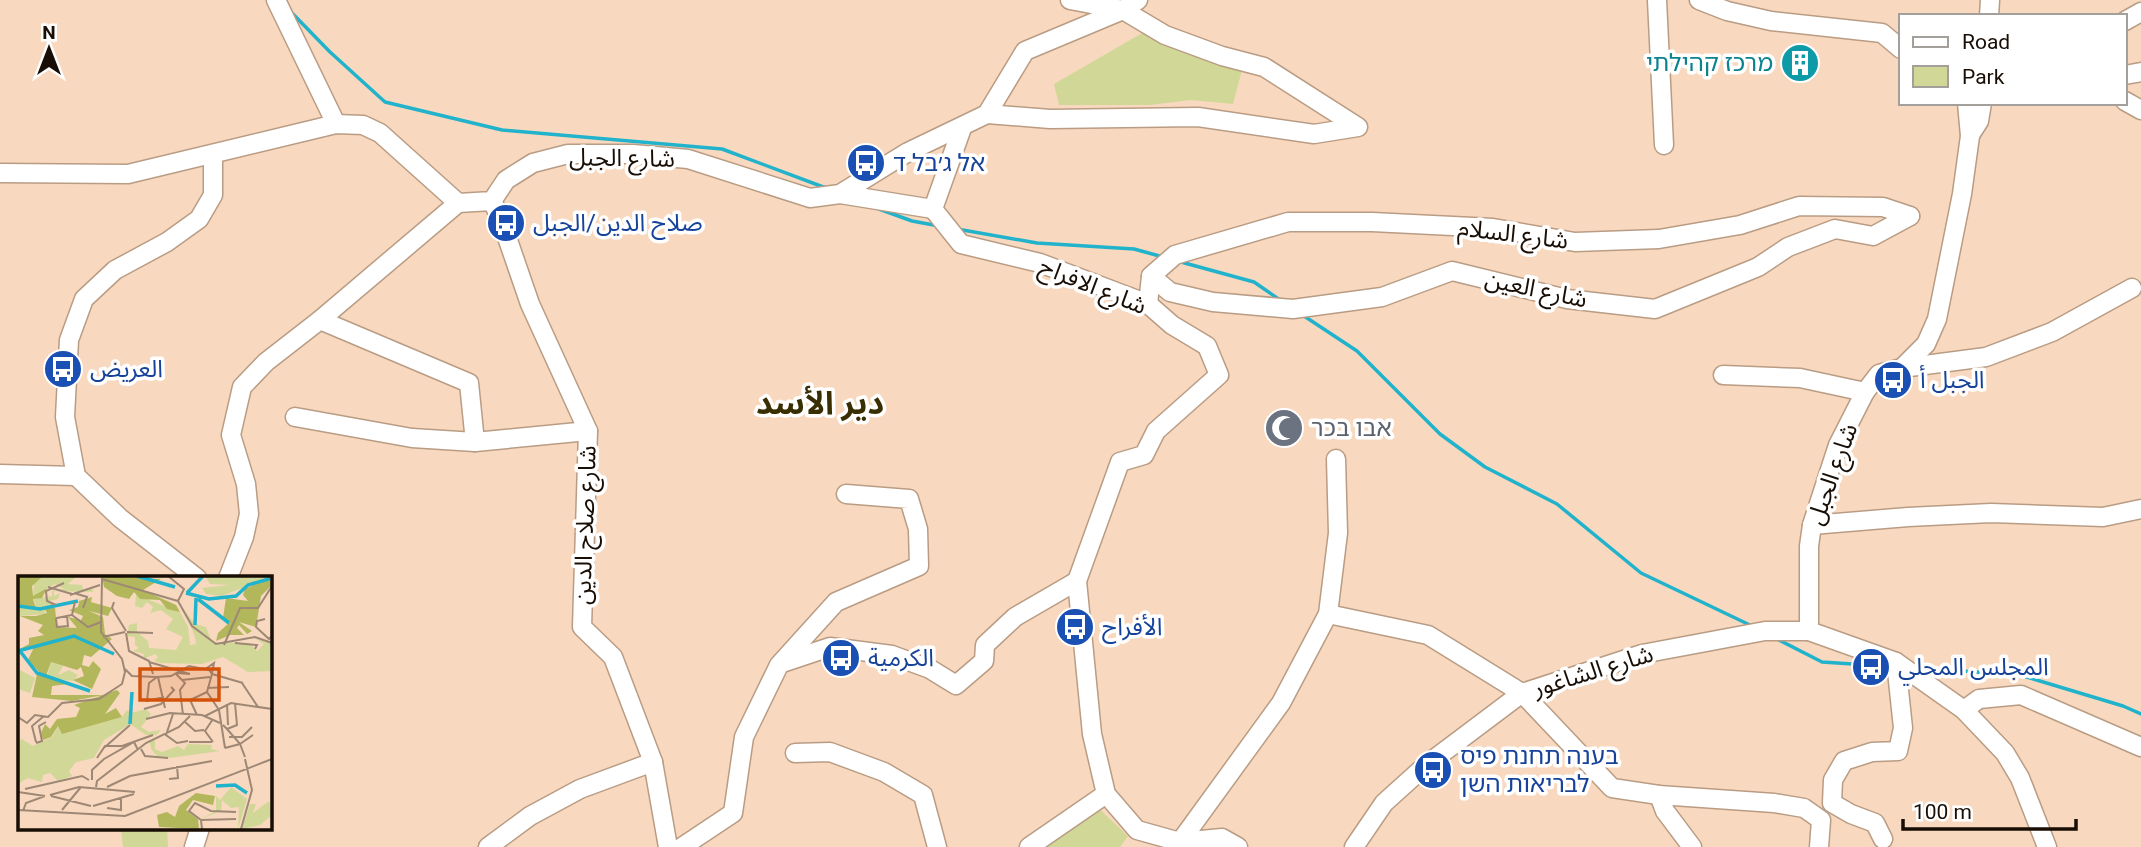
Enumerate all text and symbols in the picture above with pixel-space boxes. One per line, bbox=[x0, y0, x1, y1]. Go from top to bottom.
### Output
north arrow bbox=[14, 14, 84, 84]
legend bbox=[1899, 14, 2127, 105]
text: N bbox=[42, 21, 56, 44]
text: Road bbox=[1962, 30, 2010, 54]
building icon: מרכז קהילתי bbox=[1779, 42, 1821, 84]
place label: מרכז קהילתי bbox=[1646, 49, 1773, 77]
text: Park bbox=[1962, 65, 2005, 89]
bus stop icon: אל ג׳בל ד bbox=[845, 142, 887, 184]
street label: شارع الجبل bbox=[569, 143, 675, 176]
place label: אל ג׳בל ד bbox=[893, 149, 985, 177]
bus stop icon: صلاح الدين/الجبل bbox=[485, 202, 527, 244]
place label: صلاح الدين/الجبل bbox=[533, 209, 703, 240]
street label: شارع السلام bbox=[1456, 213, 1570, 259]
street label: شارع الافراح bbox=[1034, 252, 1151, 323]
street label: شارع العين bbox=[1482, 265, 1590, 316]
bus stop icon: العريض bbox=[42, 348, 84, 390]
place label: العريض bbox=[90, 355, 163, 383]
bus stop icon: الجبل أ bbox=[1872, 359, 1914, 401]
place label: الجبل أ bbox=[1920, 364, 1985, 394]
district label: دير الأسد bbox=[756, 384, 884, 422]
mosque icon: אבו בכר bbox=[1263, 407, 1305, 449]
place label: אבו בכר bbox=[1311, 414, 1392, 442]
street label: شارع الجبل bbox=[1801, 420, 1866, 529]
street label: شارع صلاح الدين bbox=[568, 445, 605, 605]
inset map bbox=[18, 576, 271, 830]
bus stop icon: الأفراح bbox=[1054, 606, 1096, 648]
place label: الأفراح bbox=[1102, 613, 1162, 644]
bus stop icon: الكرمية bbox=[820, 637, 862, 679]
street label: شارع الشاغور bbox=[1529, 639, 1657, 706]
place label: الكرمية bbox=[868, 644, 934, 672]
bus stop icon: المجلس المحلي bbox=[1850, 646, 1892, 688]
place label: المجلس المحلي bbox=[1898, 653, 2049, 686]
place label: בענה תחנת פיס לבריאות השן bbox=[1460, 742, 1619, 798]
bus stop icon: בענה תחנת פיס לבריאות השן bbox=[1412, 749, 1454, 791]
scale bar bbox=[1903, 788, 2076, 832]
text: 100 m bbox=[1913, 800, 1972, 824]

